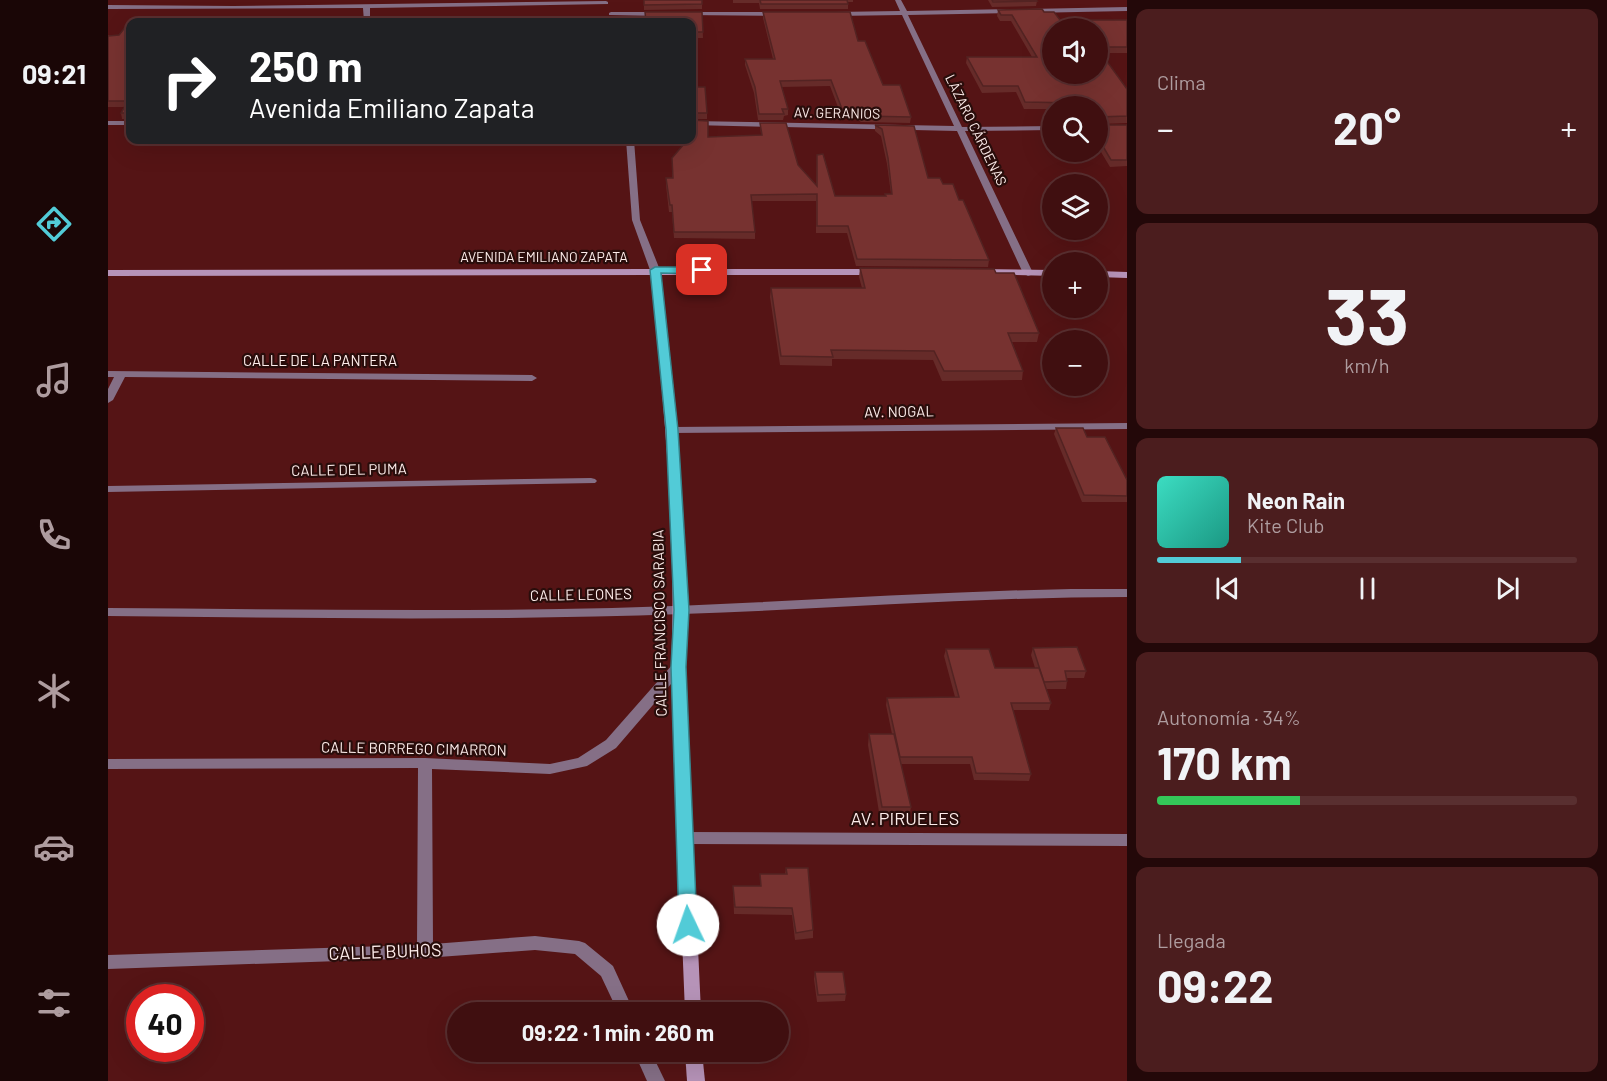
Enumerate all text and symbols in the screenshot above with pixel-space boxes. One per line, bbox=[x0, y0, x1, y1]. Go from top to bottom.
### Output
map controls bbox=[1042, 18, 1108, 396]
button: sound bbox=[1042, 18, 1108, 84]
text: 250 m bbox=[249, 40, 363, 90]
icon: right bbox=[150, 42, 228, 120]
text: 09:21 bbox=[22, 57, 86, 89]
text: Clima bbox=[1157, 70, 1206, 94]
street label: LÁZARO CÁRDENAS bbox=[942, 71, 1011, 188]
text: Avenida Emiliano Zapata bbox=[249, 91, 535, 123]
button: search bbox=[1042, 96, 1108, 162]
text: 20° bbox=[1333, 100, 1401, 154]
street label: AV. GERANIOS bbox=[794, 103, 880, 122]
text: − bbox=[1157, 108, 1174, 148]
text: + bbox=[1561, 108, 1577, 148]
button: layers bbox=[1042, 174, 1108, 240]
icon: directions bbox=[33, 203, 75, 245]
pin bbox=[676, 244, 727, 295]
street label: AVENIDA EMILIANO ZAPATA bbox=[460, 248, 628, 265]
button: + bbox=[1042, 252, 1108, 318]
icon: arrive bbox=[685, 253, 718, 286]
text: 33 bbox=[1325, 267, 1409, 361]
button: − bbox=[1042, 330, 1108, 396]
street label: CALLE DE LA PANTERA bbox=[243, 351, 397, 369]
text: km/h bbox=[1344, 353, 1390, 377]
icon: music bbox=[33, 359, 75, 401]
street label: AV. NOGAL bbox=[864, 401, 934, 421]
street label: CALLE DEL PUMA bbox=[291, 459, 407, 479]
text: Neon Rain bbox=[1247, 487, 1345, 513]
text: Kite Club bbox=[1247, 513, 1324, 537]
icon: phone bbox=[33, 514, 75, 556]
street label: CALLE FRANCISCO SARABIA bbox=[648, 529, 670, 717]
icon: previous bbox=[1211, 572, 1244, 605]
icon: pause bbox=[1351, 572, 1384, 605]
icon: next bbox=[1491, 572, 1524, 605]
street label: CALLE LEONES bbox=[530, 584, 632, 604]
icon: climate bbox=[33, 670, 75, 712]
text: Autonomía · 34% bbox=[1157, 705, 1301, 729]
text: 170 km bbox=[1157, 735, 1291, 789]
street label: CALLE BORREGO CIMARRON bbox=[321, 737, 507, 759]
street label: AV. PIRUELES bbox=[851, 807, 959, 829]
icon: car bbox=[33, 826, 75, 868]
position arrow bbox=[656, 893, 720, 957]
text: Llegada bbox=[1157, 928, 1226, 952]
street label: CALLE BUHOS bbox=[328, 938, 442, 964]
text: 09:22 bbox=[1157, 958, 1273, 1012]
icon: filters bbox=[33, 982, 75, 1024]
speed limit sign: 40 bbox=[126, 984, 204, 1062]
text: 09:22 · 1 min · 260 m bbox=[522, 1019, 714, 1045]

